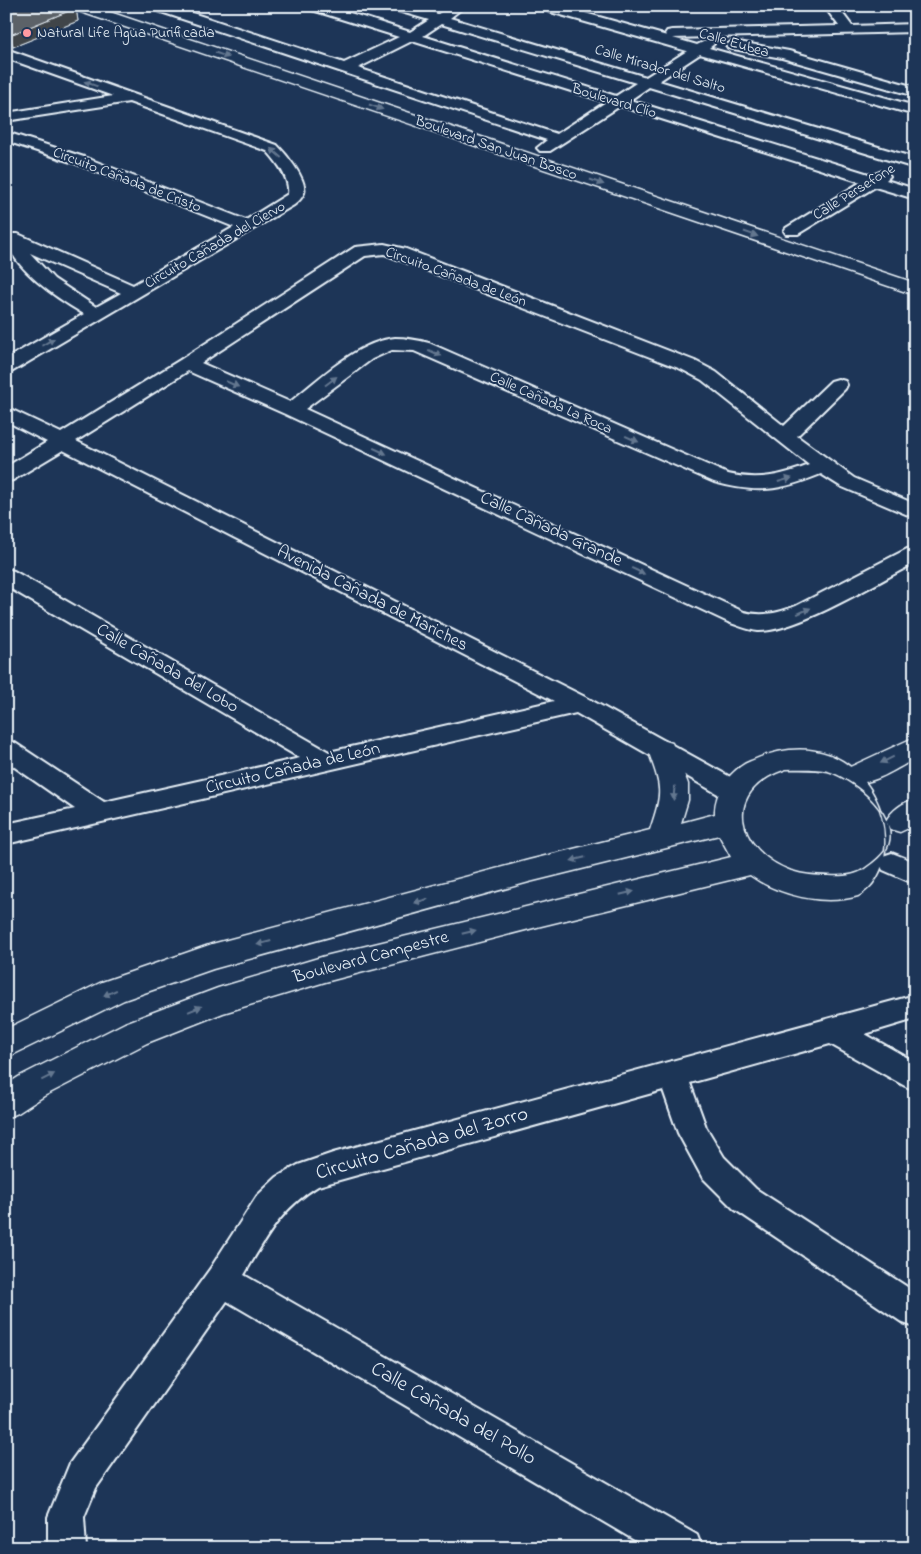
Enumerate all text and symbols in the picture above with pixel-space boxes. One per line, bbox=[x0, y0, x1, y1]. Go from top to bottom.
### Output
place label: Natural Life Agua Purificada bbox=[37, 22, 215, 45]
street label: Calle Eubea bbox=[696, 22, 772, 64]
marker: Natural Life Agua Purificada bbox=[21, 27, 33, 39]
street label: Calle Mirador del Salto bbox=[592, 39, 728, 99]
one-way arrow bbox=[215, 52, 230, 60]
street label: Boulevard Clío bbox=[568, 77, 659, 124]
one-way arrow bbox=[83, 80, 98, 88]
one-way arrow bbox=[369, 104, 384, 112]
street label: Boulevard San Juan Bosco bbox=[411, 110, 580, 186]
street label: Circuito Cañada de Cristo bbox=[50, 142, 204, 218]
one-way arrow bbox=[269, 147, 282, 158]
street label: Calle Persefone bbox=[809, 158, 900, 226]
one-way arrow bbox=[589, 179, 604, 186]
street label: Circuito Cañada del Ciervo bbox=[140, 196, 290, 294]
one-way arrow bbox=[743, 231, 758, 238]
street label: Circuito Cañada de León bbox=[382, 241, 530, 313]
one-way arrow bbox=[41, 338, 56, 346]
one-way arrow bbox=[428, 349, 442, 357]
street label: Calle Cañada La Roca bbox=[486, 366, 616, 440]
one-way arrow bbox=[324, 375, 337, 386]
one-way arrow bbox=[225, 380, 239, 388]
one-way arrow bbox=[625, 436, 639, 444]
one-way arrow bbox=[373, 447, 387, 455]
one-way arrow bbox=[778, 476, 793, 484]
street label: Calle Cañada Grande bbox=[476, 486, 627, 575]
street label: Avenida Cañada de Mariches bbox=[272, 539, 472, 659]
one-way arrow bbox=[631, 567, 645, 575]
one-way arrow bbox=[797, 606, 811, 614]
street label: Calle Cañada del Lobo bbox=[91, 618, 243, 720]
street label: Circuito Cañada de León bbox=[203, 736, 383, 802]
one-way arrow bbox=[880, 756, 895, 765]
one-way arrow bbox=[669, 786, 677, 802]
one-way arrow bbox=[571, 855, 586, 863]
one-way arrow bbox=[620, 889, 635, 897]
one-way arrow bbox=[414, 897, 429, 905]
street label: Boulevard Campestre bbox=[289, 925, 453, 992]
one-way arrow bbox=[462, 928, 477, 936]
one-way arrow bbox=[257, 939, 272, 947]
one-way arrow bbox=[103, 989, 117, 997]
one-way arrow bbox=[188, 1005, 202, 1013]
one-way arrow bbox=[41, 1073, 55, 1081]
street label: Circuito Cañada del Zorro bbox=[312, 1099, 532, 1189]
street label: Calle Cañada del Pollo bbox=[365, 1354, 541, 1474]

